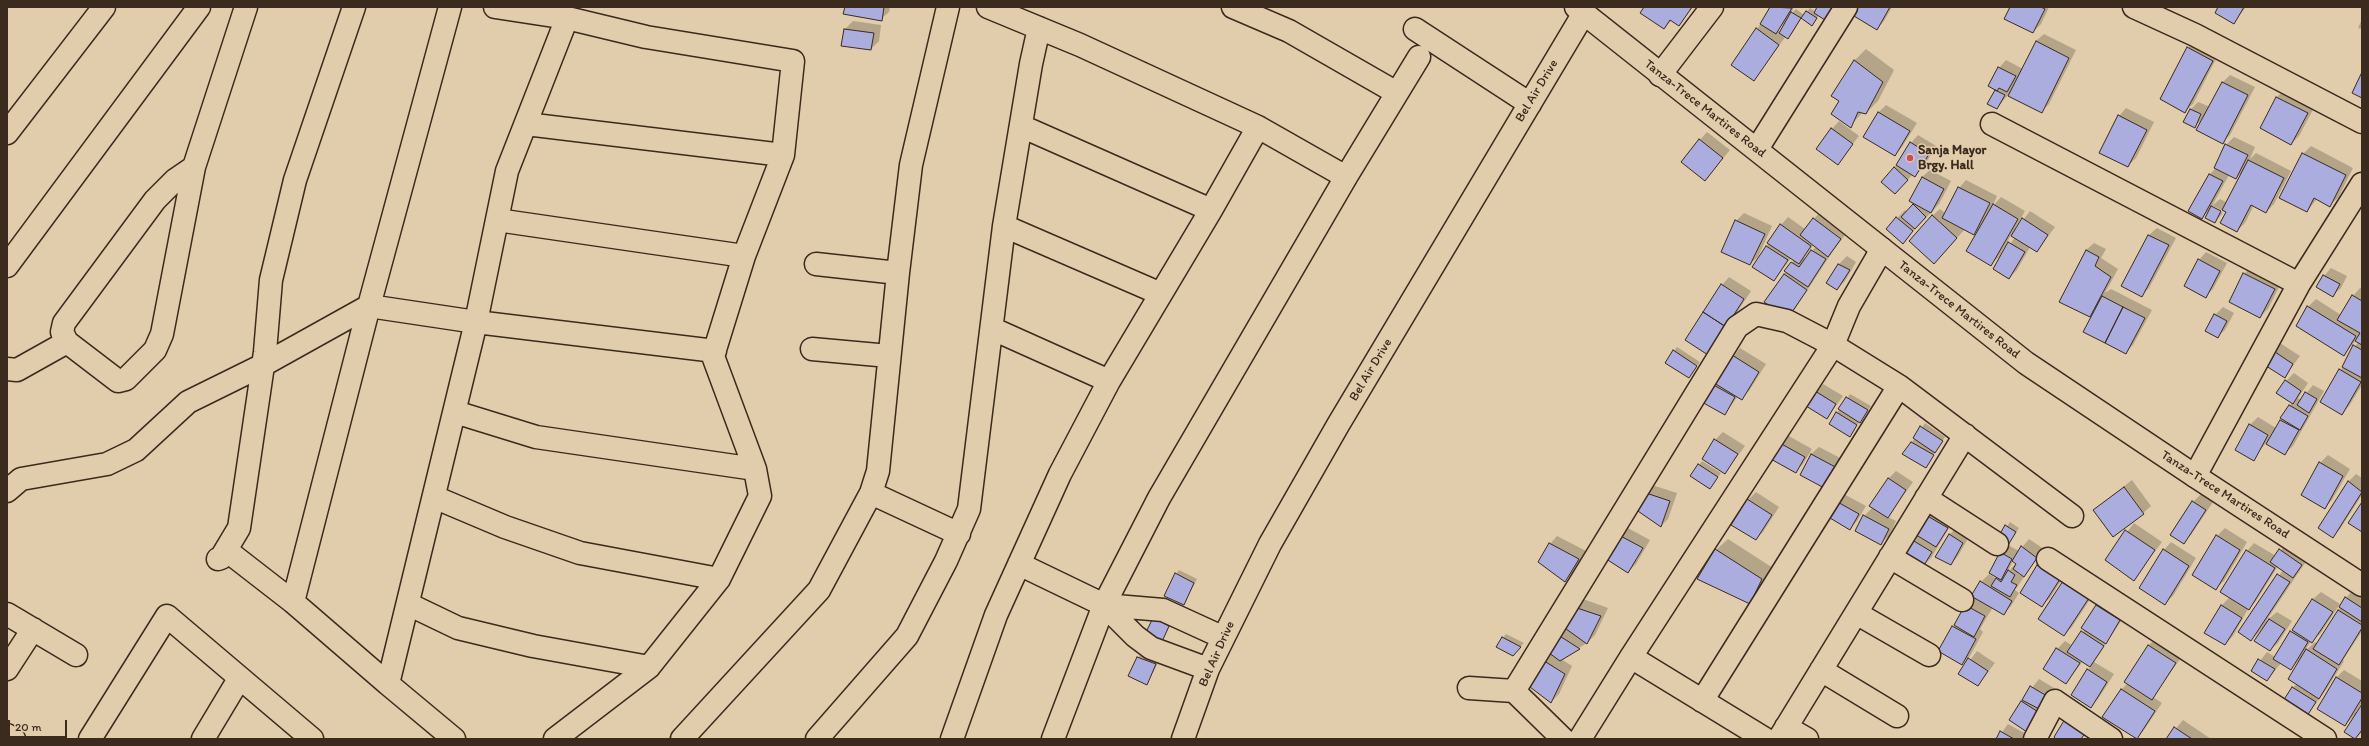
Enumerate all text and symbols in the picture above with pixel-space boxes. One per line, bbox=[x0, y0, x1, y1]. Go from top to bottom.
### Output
street label: Bel Air Drive bbox=[1512, 57, 1562, 125]
street label: Tanza-Trece Martires Road bbox=[1641, 57, 1769, 161]
place label: Sanja Mayor Brgy. Hall bbox=[1918, 143, 1986, 174]
marker: Sanja Mayor Brgy. Hall bbox=[1905, 153, 1915, 163]
street label: Tanza-Trece Martires Road bbox=[1895, 258, 2023, 362]
street label: Bel Air Drive bbox=[1346, 336, 1396, 404]
street label: Tanza-Trece Martires Road bbox=[2158, 448, 2292, 542]
street label: Bel Air Drive bbox=[1196, 619, 1238, 689]
scale bar bbox=[10, 712, 69, 738]
text: 20 m bbox=[15, 720, 42, 734]

